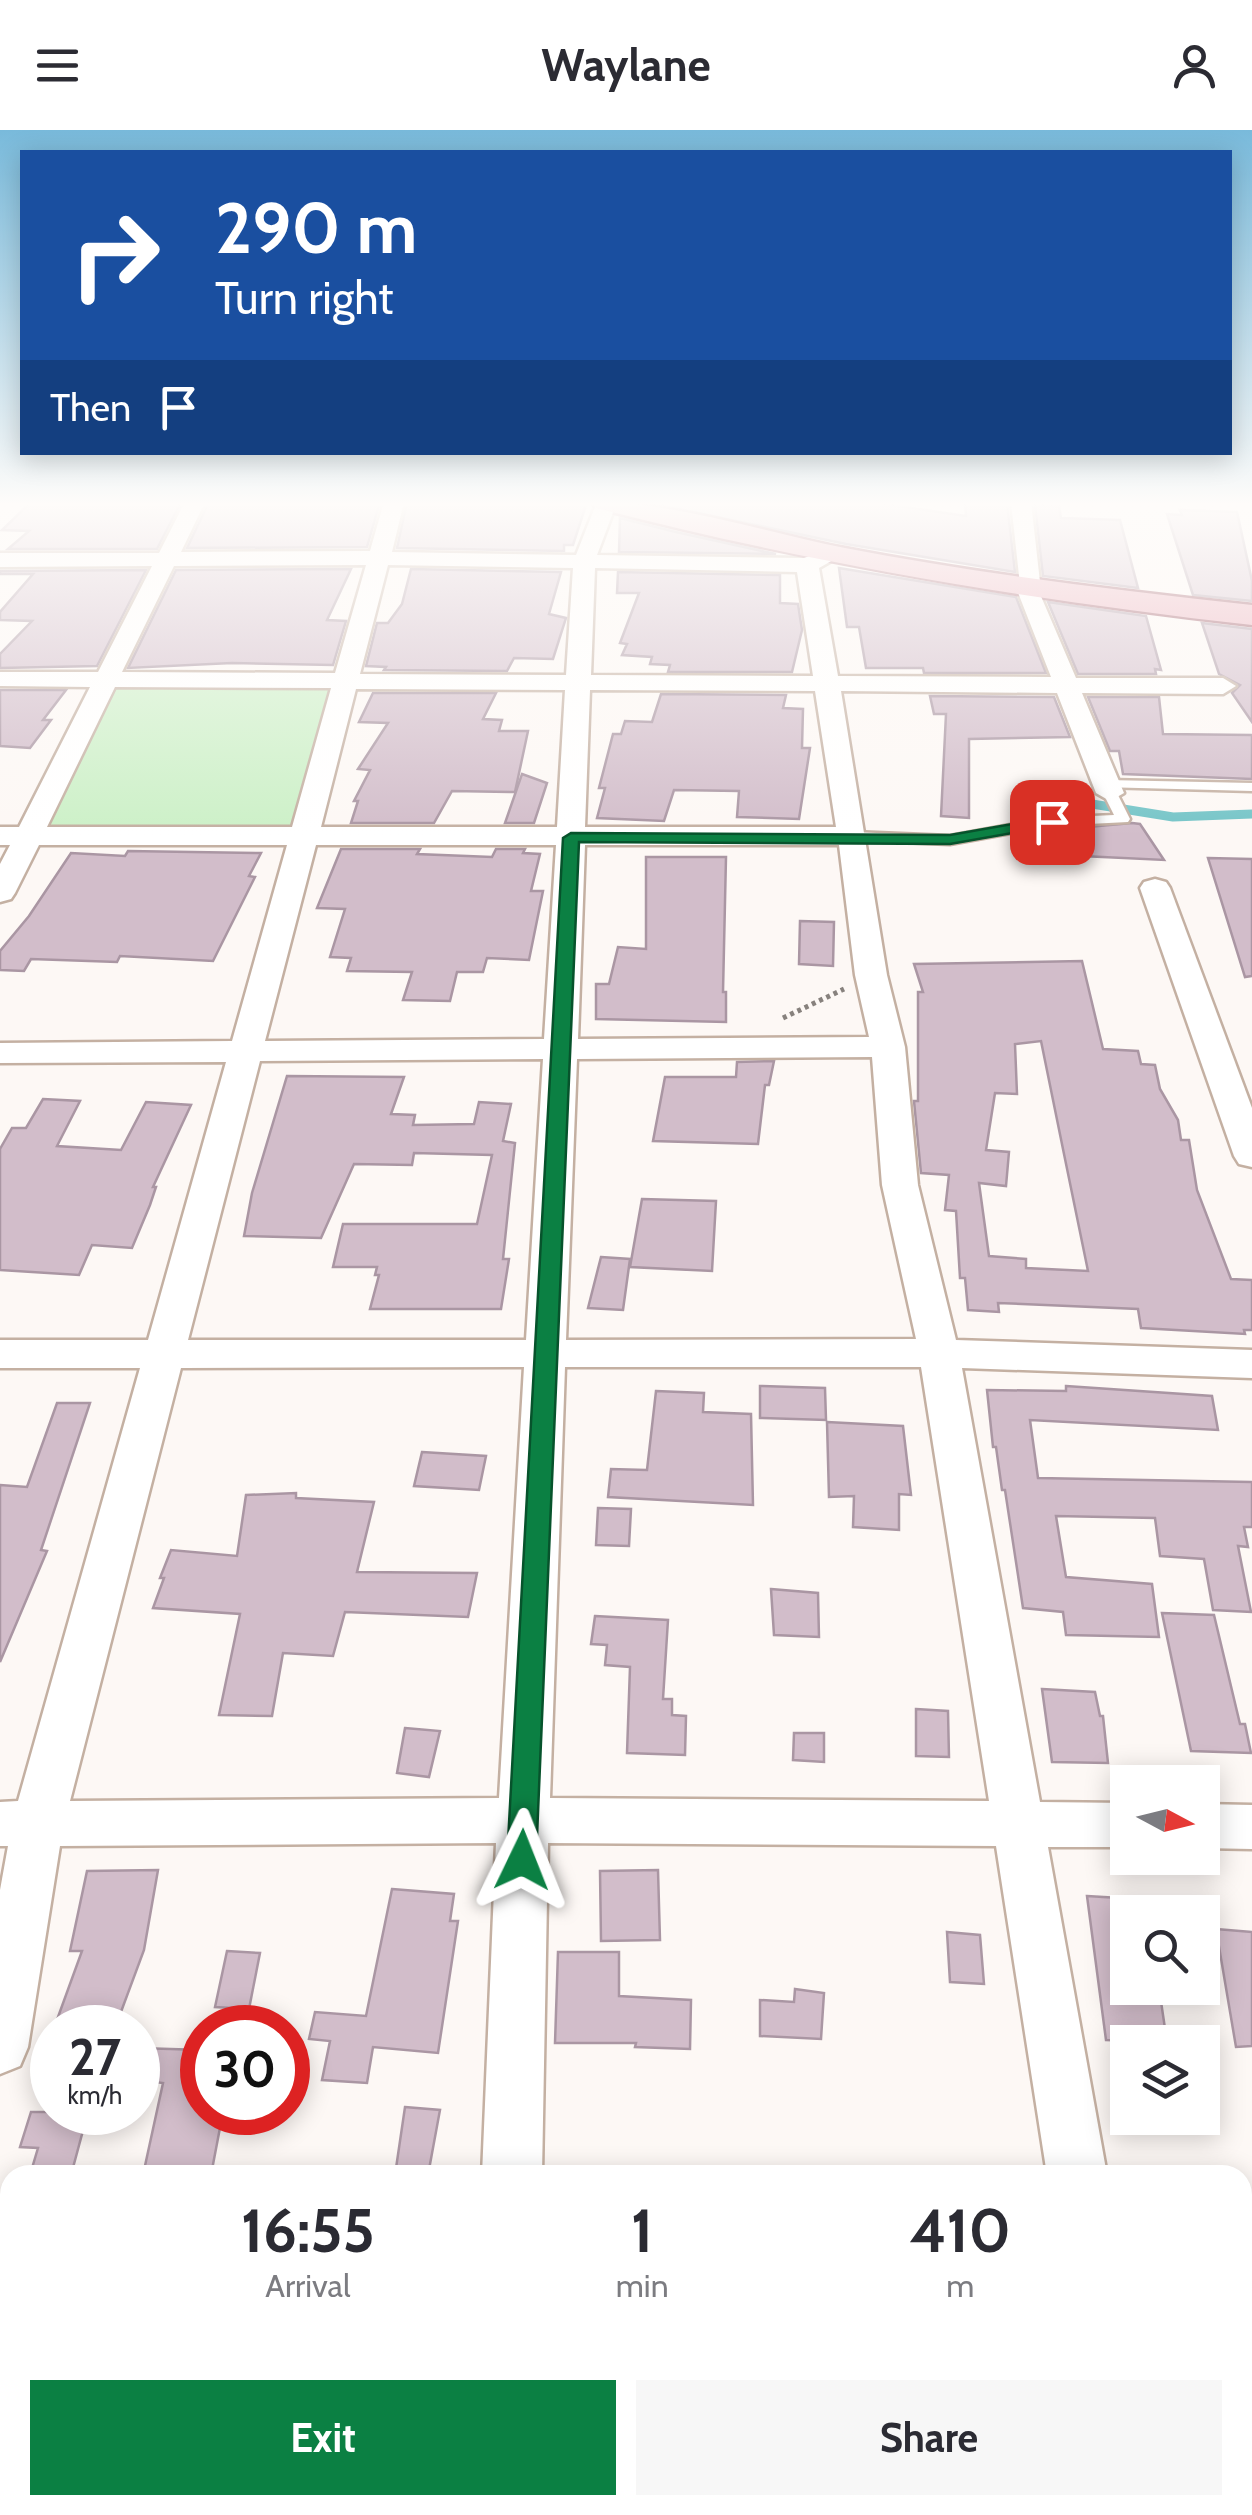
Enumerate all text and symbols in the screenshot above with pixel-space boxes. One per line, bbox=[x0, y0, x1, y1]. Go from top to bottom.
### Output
icon: menu bbox=[30, 38, 85, 93]
text: Waylane bbox=[541, 38, 711, 92]
icon: person bbox=[1167, 38, 1222, 93]
text: 290 m bbox=[215, 185, 417, 271]
icon: right bbox=[50, 190, 180, 320]
text: Turn right bbox=[215, 271, 394, 325]
icon: arrive bbox=[151, 380, 206, 435]
text: Then bbox=[50, 384, 131, 431]
pin bbox=[1010, 780, 1095, 865]
icon: arrive bbox=[1025, 795, 1080, 850]
north arrow bbox=[1110, 1765, 1220, 1875]
map controls bbox=[1110, 1765, 1220, 2135]
position arrow bbox=[470, 1808, 574, 1912]
button: search bbox=[1110, 1895, 1220, 2005]
speed limit sign: 30 bbox=[180, 2005, 310, 2135]
button: layers bbox=[1110, 2025, 1220, 2135]
text: 27 bbox=[69, 2027, 121, 2088]
text: km/h bbox=[68, 2080, 122, 2110]
text: 16:55 bbox=[241, 2194, 375, 2267]
text: 1 bbox=[631, 2194, 653, 2267]
text: 410 bbox=[910, 2194, 1011, 2267]
text: Arrival bbox=[265, 2266, 350, 2305]
text: min bbox=[616, 2266, 669, 2305]
text: m bbox=[946, 2266, 974, 2305]
button: Exit bbox=[30, 2380, 616, 2495]
button: Share bbox=[636, 2380, 1222, 2495]

